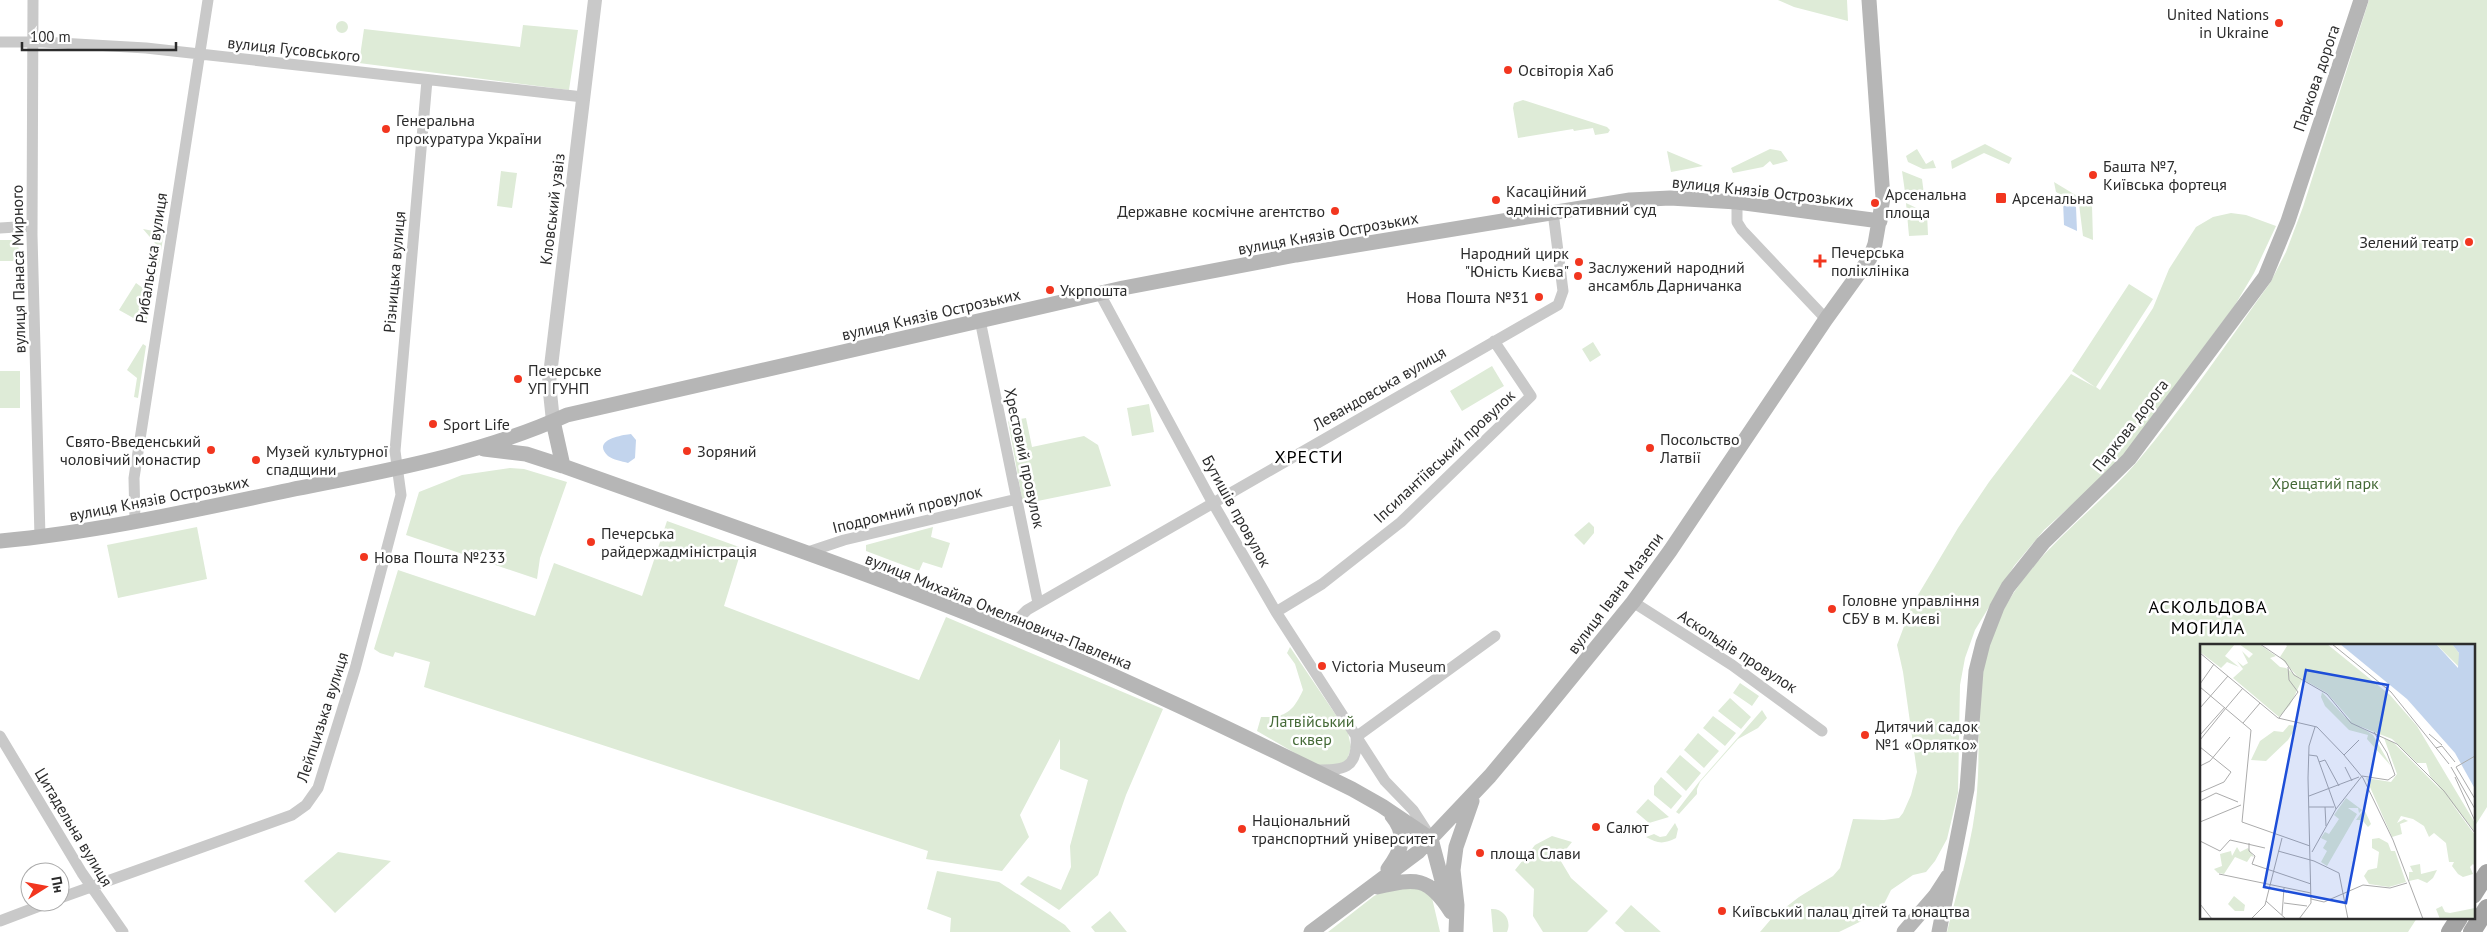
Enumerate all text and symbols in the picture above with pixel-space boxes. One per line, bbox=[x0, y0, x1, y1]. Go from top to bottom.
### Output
place label: United Nations in Ukraine bbox=[2167, 4, 2269, 42]
marker: United Nations in Ukraine bbox=[2273, 17, 2285, 29]
scale bar bbox=[22, 20, 176, 52]
street label: Паркова дорога bbox=[2288, 22, 2344, 134]
text: 100 m bbox=[30, 27, 71, 46]
street label: вулиця Гусовського bbox=[227, 32, 361, 66]
place label: Освіторія Хаб bbox=[1518, 60, 1614, 80]
marker: Освіторія Хаб bbox=[1502, 64, 1514, 76]
place label: Генеральна прокуратура України bbox=[396, 110, 542, 148]
marker: Генеральна прокуратура України bbox=[380, 123, 392, 135]
street label: Кловський узвіз bbox=[535, 152, 569, 266]
place label: Башта №7, Київська фортеця bbox=[2103, 156, 2227, 194]
marker: Башта №7, Київська фортеця bbox=[2087, 169, 2099, 181]
street label: вулиця Князів Острозьких bbox=[1671, 171, 1855, 211]
place label: Касаційний адміністративний суд bbox=[1506, 181, 1657, 219]
place label: Арсенальна площа bbox=[1885, 184, 1967, 222]
street label: вулиця Панаса Мирного bbox=[7, 185, 29, 353]
place label: Арсенальна bbox=[2012, 188, 2094, 208]
street label: Рибальська вулиця bbox=[131, 191, 171, 325]
marker: Арсенальна bbox=[1994, 191, 2008, 205]
marker: Касаційний адміністративний суд bbox=[1490, 194, 1502, 206]
marker: Арсенальна площа bbox=[1869, 197, 1881, 209]
place label: Державне космічне агентство bbox=[1117, 201, 1325, 221]
marker: Державне космічне агентство bbox=[1329, 205, 1341, 217]
street label: вулиця Князів Острозьких bbox=[1236, 207, 1420, 259]
street label: Різницька вулиця bbox=[379, 210, 409, 334]
place label: Зелений театр bbox=[2359, 232, 2459, 252]
marker: Зелений театр bbox=[2463, 236, 2475, 248]
place label: Печерська поліклініка bbox=[1831, 242, 1909, 280]
place label: Народний цирк "Юність Києва" bbox=[1460, 243, 1569, 281]
marker: Печерська поліклініка bbox=[1813, 254, 1827, 268]
marker: Народний цирк "Юність Києва" bbox=[1573, 256, 1585, 268]
place label: Заслужений народний ансамбль Дарничанка bbox=[1588, 257, 1745, 295]
marker: Заслужений народний ансамбль Дарничанка bbox=[1572, 270, 1584, 282]
place label: Укрпошта bbox=[1060, 280, 1128, 300]
street label: вулиця Князів Острозьких bbox=[840, 284, 1022, 344]
marker: Укрпошта bbox=[1044, 284, 1056, 296]
place label: Нова Пошта №31 bbox=[1406, 287, 1529, 307]
marker: Нова Пошта №31 bbox=[1533, 291, 1545, 303]
street label: Левандовська вулиця bbox=[1308, 342, 1449, 435]
place label: Печерське УП ГУНП bbox=[528, 360, 602, 398]
marker: Печерське УП ГУНП bbox=[512, 373, 524, 385]
street label: Паркова дорога bbox=[2088, 375, 2172, 475]
street label: Іпсилантіївський провулок bbox=[1369, 385, 1519, 527]
street label: Хрестовий провулок bbox=[1000, 386, 1050, 530]
place label: Sport Life bbox=[443, 414, 510, 434]
marker: Sport Life bbox=[427, 418, 439, 430]
place label: Посольство Латвії bbox=[1659, 429, 1740, 467]
place label: Свято-Введенський чоловічий монастир bbox=[60, 431, 201, 469]
place label: Музей культурної спадщини bbox=[266, 441, 388, 479]
place label: Зоряний bbox=[697, 441, 757, 461]
marker: Посольство Латвії bbox=[1644, 442, 1656, 454]
marker: Свято-Введенський чоловічий монастир bbox=[205, 444, 217, 456]
marker: Зоряний bbox=[681, 445, 693, 457]
district label: ХРЕСТИ bbox=[1274, 445, 1344, 468]
street label: Бутишів провулок bbox=[1198, 452, 1276, 571]
marker: Музей культурної спадщини bbox=[250, 454, 262, 466]
street label: вулиця Князів Острозьких bbox=[67, 471, 251, 525]
park label: Хрещатий парк bbox=[2271, 473, 2379, 493]
street label: Іподромний провулок bbox=[830, 481, 984, 537]
place label: Печерська райдержадміністрація bbox=[601, 523, 757, 561]
street label: вулиця Івана Мазепи bbox=[1563, 528, 1667, 658]
marker: Печерська райдержадміністрація bbox=[585, 536, 597, 548]
place label: Нова Пошта №233 bbox=[374, 547, 506, 567]
street label: вулиця Михайла Омеляновича-Павленка bbox=[863, 548, 1135, 674]
marker: Нова Пошта №233 bbox=[358, 551, 370, 563]
place label: Головне управління СБУ в м. Києві bbox=[1842, 590, 1979, 628]
district label: АСКОЛЬДОВА МОГИЛА bbox=[2149, 595, 2267, 639]
marker: Головне управління СБУ в м. Києві bbox=[1826, 603, 1838, 615]
street label: Аскольдів провулок bbox=[1675, 605, 1802, 697]
inset map bbox=[2200, 644, 2474, 920]
street label: Лейпцизька вулиця bbox=[291, 649, 352, 786]
place label: Victoria Museum bbox=[1331, 656, 1446, 676]
marker: Victoria Museum bbox=[1316, 660, 1328, 672]
park label: Латвійський сквер bbox=[1268, 711, 1355, 749]
place label: Дитячий садок №1 «Орлятко» bbox=[1875, 716, 1978, 754]
marker: Дитячий садок №1 «Орлятко» bbox=[1859, 729, 1871, 741]
street label: Цитадельна вулиця bbox=[31, 764, 117, 890]
place label: Національний транспортний університет bbox=[1252, 810, 1435, 848]
place label: Салют bbox=[1606, 817, 1649, 837]
marker: Салют bbox=[1590, 821, 1602, 833]
marker: Національний транспортний університет bbox=[1236, 823, 1248, 835]
place label: площа Слави bbox=[1490, 843, 1581, 863]
marker: площа Слави bbox=[1474, 847, 1486, 859]
north arrow bbox=[20, 862, 70, 912]
text: Пн bbox=[47, 875, 68, 894]
place label: Київський палац дітей та юнацтва bbox=[1732, 901, 1970, 921]
marker: Київський палац дітей та юнацтва bbox=[1716, 905, 1728, 917]

